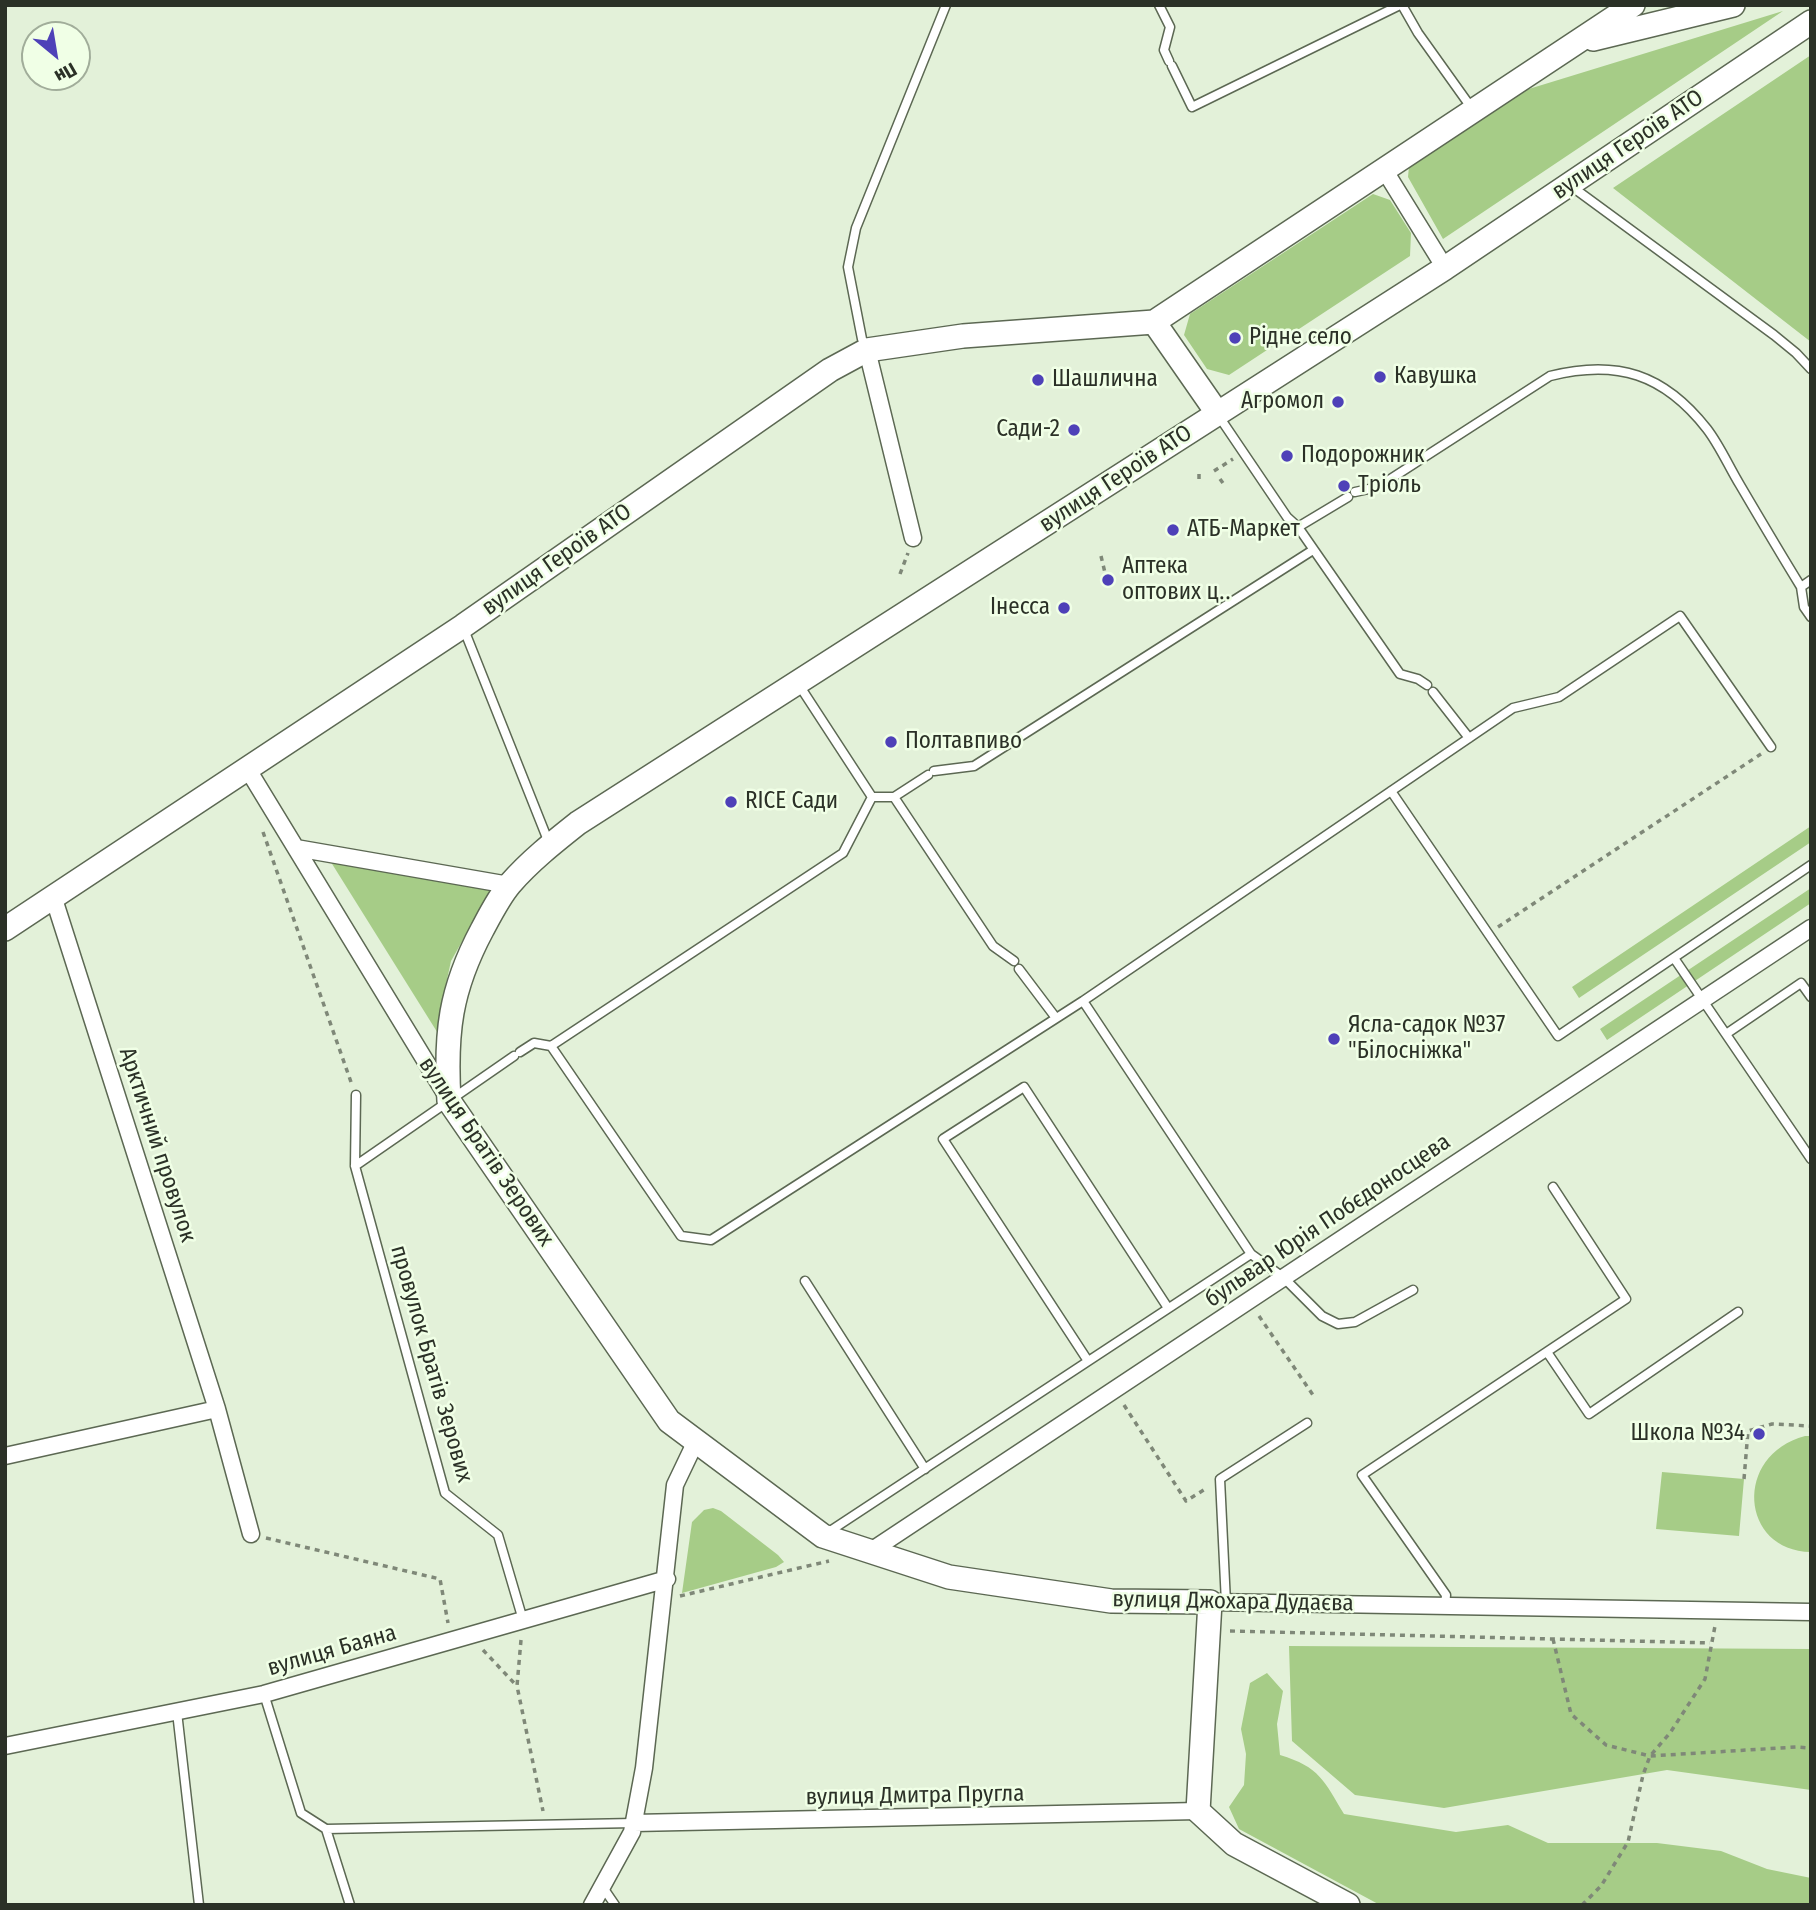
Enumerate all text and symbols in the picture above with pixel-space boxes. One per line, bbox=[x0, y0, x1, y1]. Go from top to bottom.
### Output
north arrow bbox=[21, 21, 91, 91]
text: Пн bbox=[51, 58, 81, 88]
street label: вулиця Героїв АТО bbox=[1547, 84, 1709, 206]
place label: Рідне село bbox=[1249, 324, 1352, 352]
marker: Рідне село bbox=[1227, 330, 1243, 346]
place label: Кавушка bbox=[1394, 363, 1477, 391]
place label: Шашлична bbox=[1052, 366, 1158, 394]
marker: Кавушка bbox=[1372, 369, 1388, 385]
marker: Шашлична bbox=[1030, 372, 1046, 388]
place label: Агромол bbox=[1241, 388, 1324, 416]
marker: Агромол bbox=[1330, 394, 1346, 410]
place label: Сади-2 bbox=[996, 416, 1060, 444]
street label: вулиця Героїв АТО bbox=[1035, 419, 1197, 539]
marker: Сади-2 bbox=[1066, 422, 1082, 438]
place label: Подорожник bbox=[1301, 442, 1425, 470]
marker: Подорожник bbox=[1279, 448, 1295, 464]
place label: Тріоль bbox=[1358, 472, 1421, 500]
marker: Тріоль bbox=[1336, 478, 1352, 494]
street label: вулиця Героїв АТО bbox=[477, 498, 637, 622]
place label: АТБ-Маркет bbox=[1187, 516, 1300, 544]
marker: АТБ-Маркет bbox=[1165, 522, 1181, 538]
place label: Аптека оптових ц‥ bbox=[1122, 553, 1231, 607]
marker: Аптека оптових ц‥ bbox=[1100, 572, 1116, 588]
place label: Інесса bbox=[990, 594, 1050, 622]
marker: Інесса bbox=[1056, 600, 1072, 616]
place label: Полтавпиво bbox=[905, 728, 1022, 756]
marker: Полтавпиво bbox=[883, 734, 899, 750]
place label: RICE Сади bbox=[745, 788, 838, 816]
marker: RICE Сади bbox=[723, 794, 739, 810]
place label: Ясла-садок №37 "Білосніжка" bbox=[1348, 1012, 1505, 1066]
marker: Ясла-садок №37 "Білосніжка" bbox=[1326, 1031, 1342, 1047]
street label: Арктичний провулок bbox=[113, 1044, 201, 1246]
street label: вулиця Братів Зерових bbox=[412, 1052, 560, 1252]
street label: бульвар Юрія Побєдоносцева bbox=[1200, 1129, 1456, 1313]
street label: провулок Братів Зерових bbox=[384, 1242, 478, 1486]
place label: Школа №34 bbox=[1631, 1420, 1745, 1448]
marker: Школа №34 bbox=[1751, 1426, 1767, 1442]
street label: вулиця Джохара Дудаєва bbox=[1112, 1586, 1354, 1618]
street label: вулиця Баяна bbox=[264, 1619, 400, 1683]
street label: вулиця Дмитра Пругла bbox=[805, 1780, 1025, 1812]

